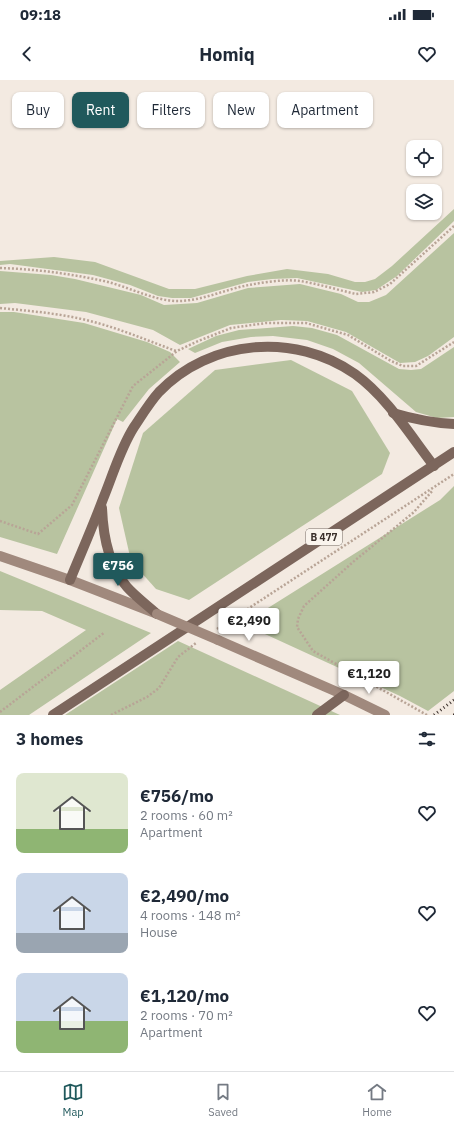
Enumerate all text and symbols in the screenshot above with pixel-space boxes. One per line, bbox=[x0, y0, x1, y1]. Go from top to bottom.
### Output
text: 09:18 bbox=[20, 5, 61, 24]
icon: back bbox=[16, 43, 38, 65]
text: Homiq bbox=[199, 43, 255, 66]
icon: heart bbox=[416, 43, 438, 65]
chip: Buy bbox=[12, 92, 64, 128]
chip: Rent bbox=[72, 92, 129, 128]
chip: Filters bbox=[137, 92, 205, 128]
chip: New bbox=[213, 92, 269, 128]
chip: Apartment bbox=[277, 92, 373, 128]
map controls bbox=[406, 140, 442, 220]
button: locate bbox=[406, 140, 442, 176]
button: layers bbox=[406, 184, 442, 220]
road number: B 477 bbox=[306, 529, 342, 545]
pin: €756 bbox=[94, 553, 142, 587]
text: €756 bbox=[102, 557, 134, 574]
pin: €2,490 bbox=[216, 608, 282, 642]
text: €2,490 bbox=[227, 612, 271, 629]
pin: €1,120 bbox=[336, 661, 402, 695]
text: €1,120 bbox=[347, 665, 391, 682]
text: 3 homes bbox=[16, 728, 83, 750]
icon: filters bbox=[416, 728, 438, 750]
text: €756/mo bbox=[140, 785, 214, 807]
icon: home bbox=[48, 789, 96, 837]
icon: heart bbox=[416, 802, 438, 824]
text: 2 rooms · 60 m² bbox=[140, 807, 233, 824]
text: Apartment bbox=[140, 824, 203, 841]
text: €2,490/mo bbox=[140, 885, 229, 907]
icon: home bbox=[48, 889, 96, 937]
icon: heart bbox=[416, 902, 438, 924]
text: 4 rooms · 148 m² bbox=[140, 907, 241, 924]
text: House bbox=[140, 924, 177, 941]
text: €1,120/mo bbox=[140, 985, 229, 1007]
icon: home bbox=[48, 989, 96, 1037]
icon: heart bbox=[416, 1002, 438, 1024]
text: 2 rooms · 70 m² bbox=[140, 1007, 233, 1024]
text: Apartment bbox=[140, 1024, 203, 1041]
tab: Map bbox=[62, 1081, 84, 1119]
tab: Saved bbox=[208, 1081, 238, 1119]
tab: Home bbox=[362, 1081, 392, 1119]

